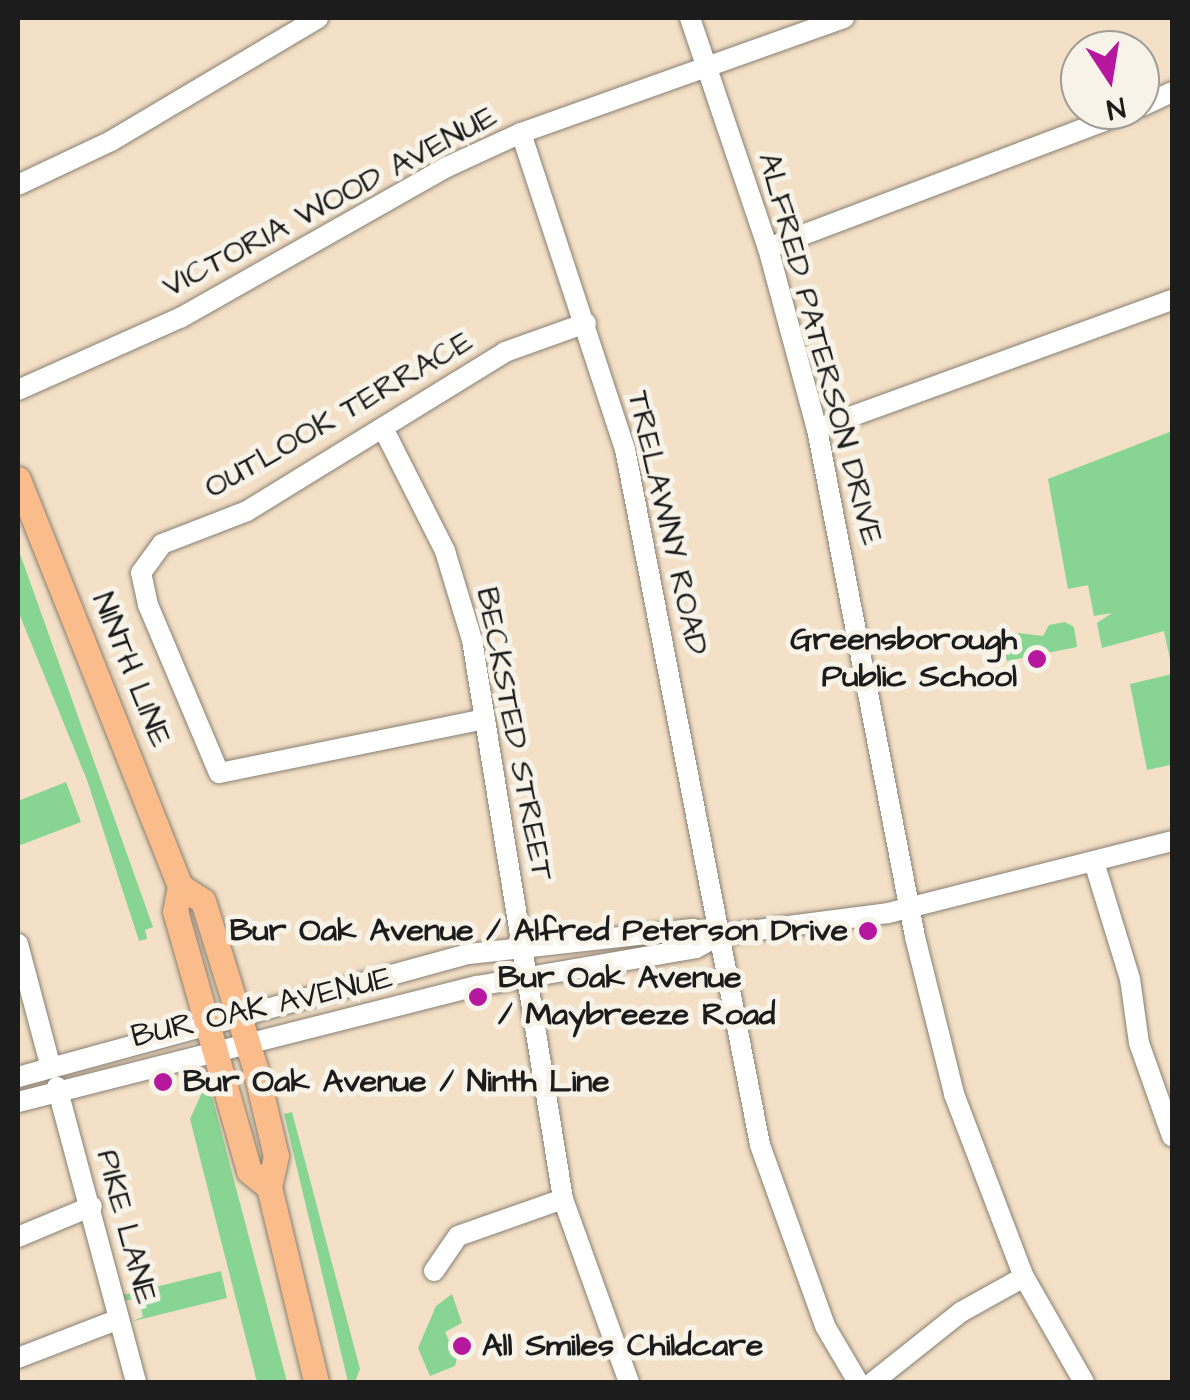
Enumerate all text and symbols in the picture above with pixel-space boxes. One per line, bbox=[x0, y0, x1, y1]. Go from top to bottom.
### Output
north arrow bbox=[1060, 30, 1160, 130]
text: N bbox=[1103, 87, 1129, 129]
street label: VICTORIA WOOD AVENUE bbox=[156, 98, 504, 306]
street label: ALFRED PATERSON DRIVE bbox=[749, 148, 891, 550]
street label: OUTLOOK TERRACE bbox=[198, 323, 480, 507]
street label: TRELAWNY ROAD bbox=[618, 387, 716, 659]
street label: BECKSTED STREET bbox=[467, 584, 561, 884]
street label: NINTH LINE bbox=[83, 587, 179, 753]
place label: Greensborough Public School bbox=[790, 622, 1017, 697]
marker: Greensborough Public School bbox=[1026, 648, 1048, 670]
place label: Bur Oak Avenue / Alfred Peterson Drive bbox=[230, 912, 848, 950]
marker: Bur Oak Avenue / Alfred Peterson Drive bbox=[857, 920, 879, 942]
street label: BUR OAK AVENUE bbox=[128, 959, 396, 1057]
place label: Bur Oak Avenue / Maybreeze Road bbox=[498, 960, 775, 1035]
marker: Bur Oak Avenue / Maybreeze Road bbox=[467, 986, 489, 1008]
place label: Bur Oak Avenue / Ninth Line bbox=[183, 1063, 610, 1101]
marker: Bur Oak Avenue / Ninth Line bbox=[152, 1071, 174, 1093]
street label: PIKE LANE bbox=[87, 1146, 165, 1308]
place label: All Smiles Childcare bbox=[482, 1327, 763, 1365]
marker: All Smiles Childcare bbox=[451, 1335, 473, 1357]

